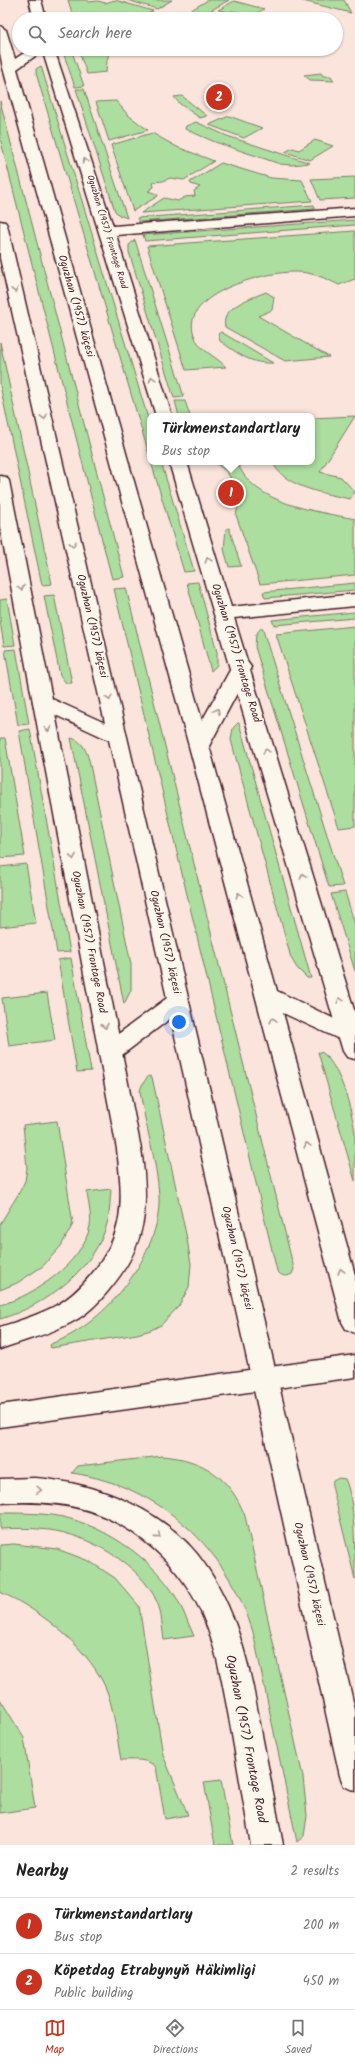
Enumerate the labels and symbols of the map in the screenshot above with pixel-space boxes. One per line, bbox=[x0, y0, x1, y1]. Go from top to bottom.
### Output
pin: 2 bbox=[206, 82, 232, 112]
one-way arrow bbox=[81, 158, 89, 165]
street label: Oguzhan (1957) Frontage Road bbox=[83, 173, 132, 291]
street label: Oguzhan (1957) köçesi bbox=[53, 253, 99, 360]
one-way arrow bbox=[10, 286, 19, 293]
one-way arrow bbox=[149, 375, 157, 382]
one-way arrow bbox=[39, 413, 48, 420]
pin: 1 bbox=[218, 478, 244, 508]
one-way arrow bbox=[68, 540, 77, 547]
one-way arrow bbox=[204, 556, 213, 563]
street label: Oguzhan (1957) köçesi bbox=[71, 572, 113, 680]
street label: Oguzhan (1957) Frontage Road bbox=[206, 581, 266, 725]
one-way arrow bbox=[17, 585, 25, 591]
one-way arrow bbox=[104, 694, 112, 701]
one-way arrow bbox=[212, 708, 220, 715]
one-way arrow bbox=[44, 726, 52, 732]
one-way arrow bbox=[262, 748, 271, 755]
one-way arrow bbox=[68, 854, 76, 860]
street label: Oguzhan (1957) Frontage Road bbox=[66, 869, 112, 1015]
one-way arrow bbox=[299, 872, 308, 879]
street label: Oguzhan (1957) köçesi bbox=[144, 888, 186, 996]
one-way arrow bbox=[235, 891, 244, 898]
one-way arrow bbox=[336, 997, 345, 1004]
your location bbox=[169, 1012, 189, 1032]
one-way arrow bbox=[270, 1017, 278, 1023]
one-way arrow bbox=[100, 1023, 108, 1029]
one-way arrow bbox=[303, 1142, 312, 1149]
street label: Oguzhan (1957) köçesi bbox=[216, 1204, 258, 1312]
one-way arrow bbox=[337, 1268, 346, 1275]
one-way arrow bbox=[36, 1486, 42, 1495]
street label: Oguzhan (1957) köçesi bbox=[288, 1520, 330, 1628]
one-way arrow bbox=[153, 1532, 160, 1539]
street label: Oguzhan (1957) Frontage Road bbox=[219, 1653, 273, 1826]

